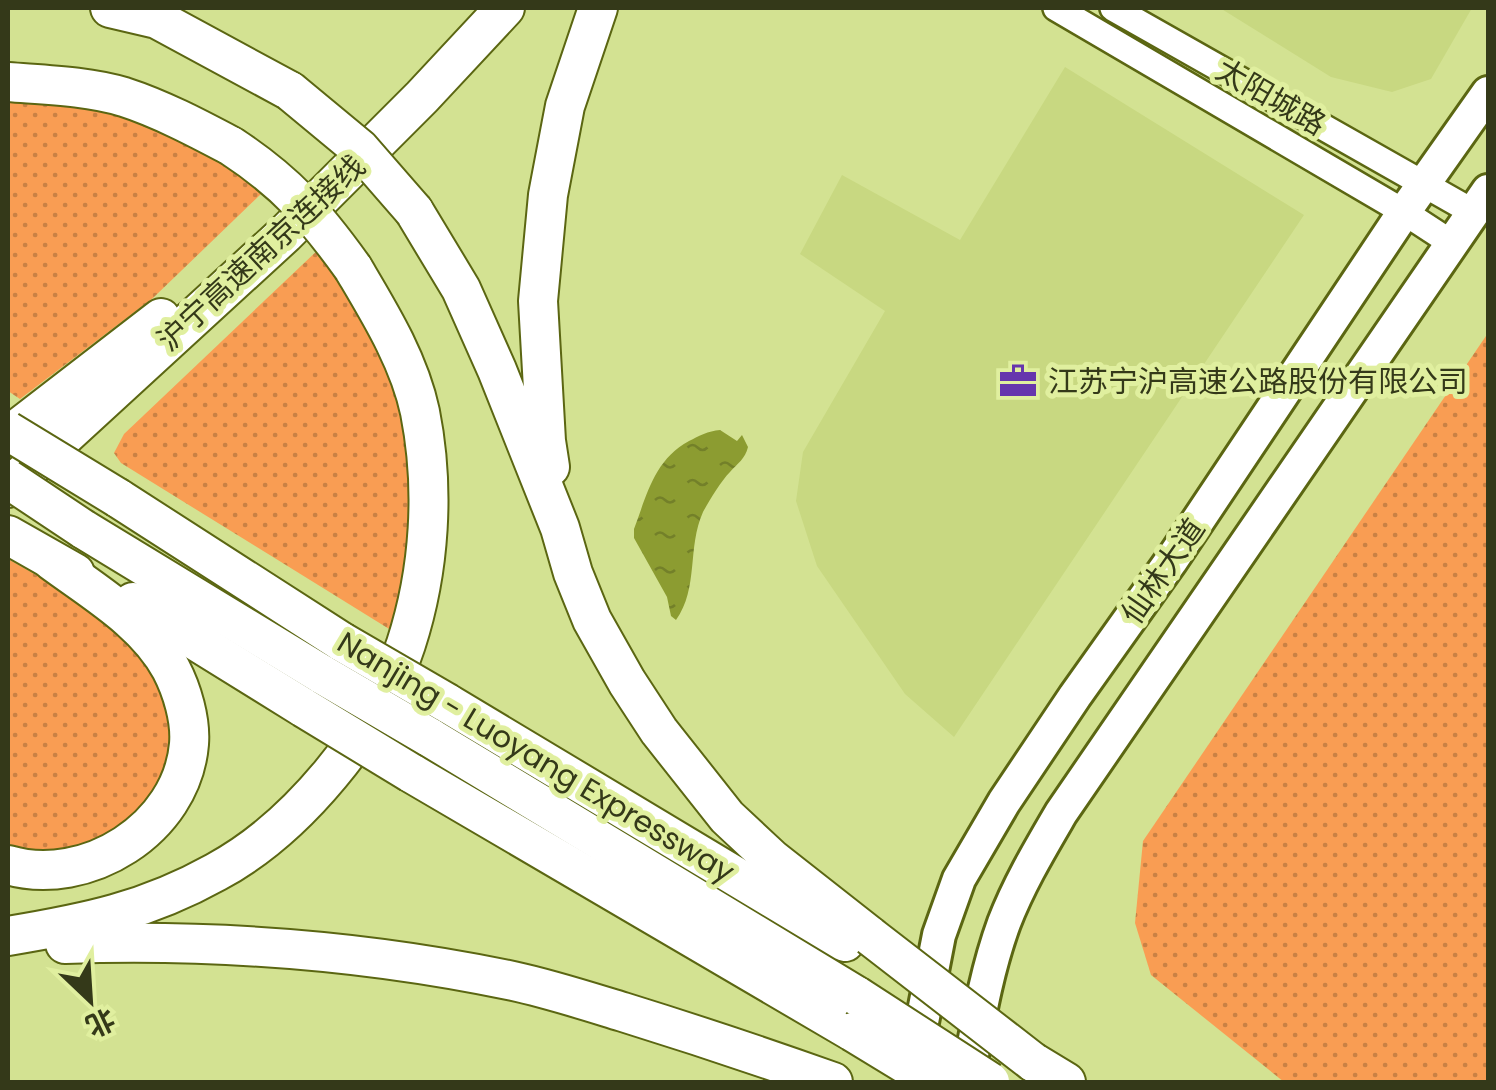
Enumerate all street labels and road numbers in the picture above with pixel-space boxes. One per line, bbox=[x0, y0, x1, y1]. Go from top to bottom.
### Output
street label: 太阳城路 bbox=[1208, 48, 1334, 146]
street label: 沪宁高速南京连接线 bbox=[148, 145, 374, 361]
street label: 仙林大道 bbox=[1111, 510, 1215, 632]
street label: Nanjing - Luoyang Expressway bbox=[329, 621, 743, 893]

